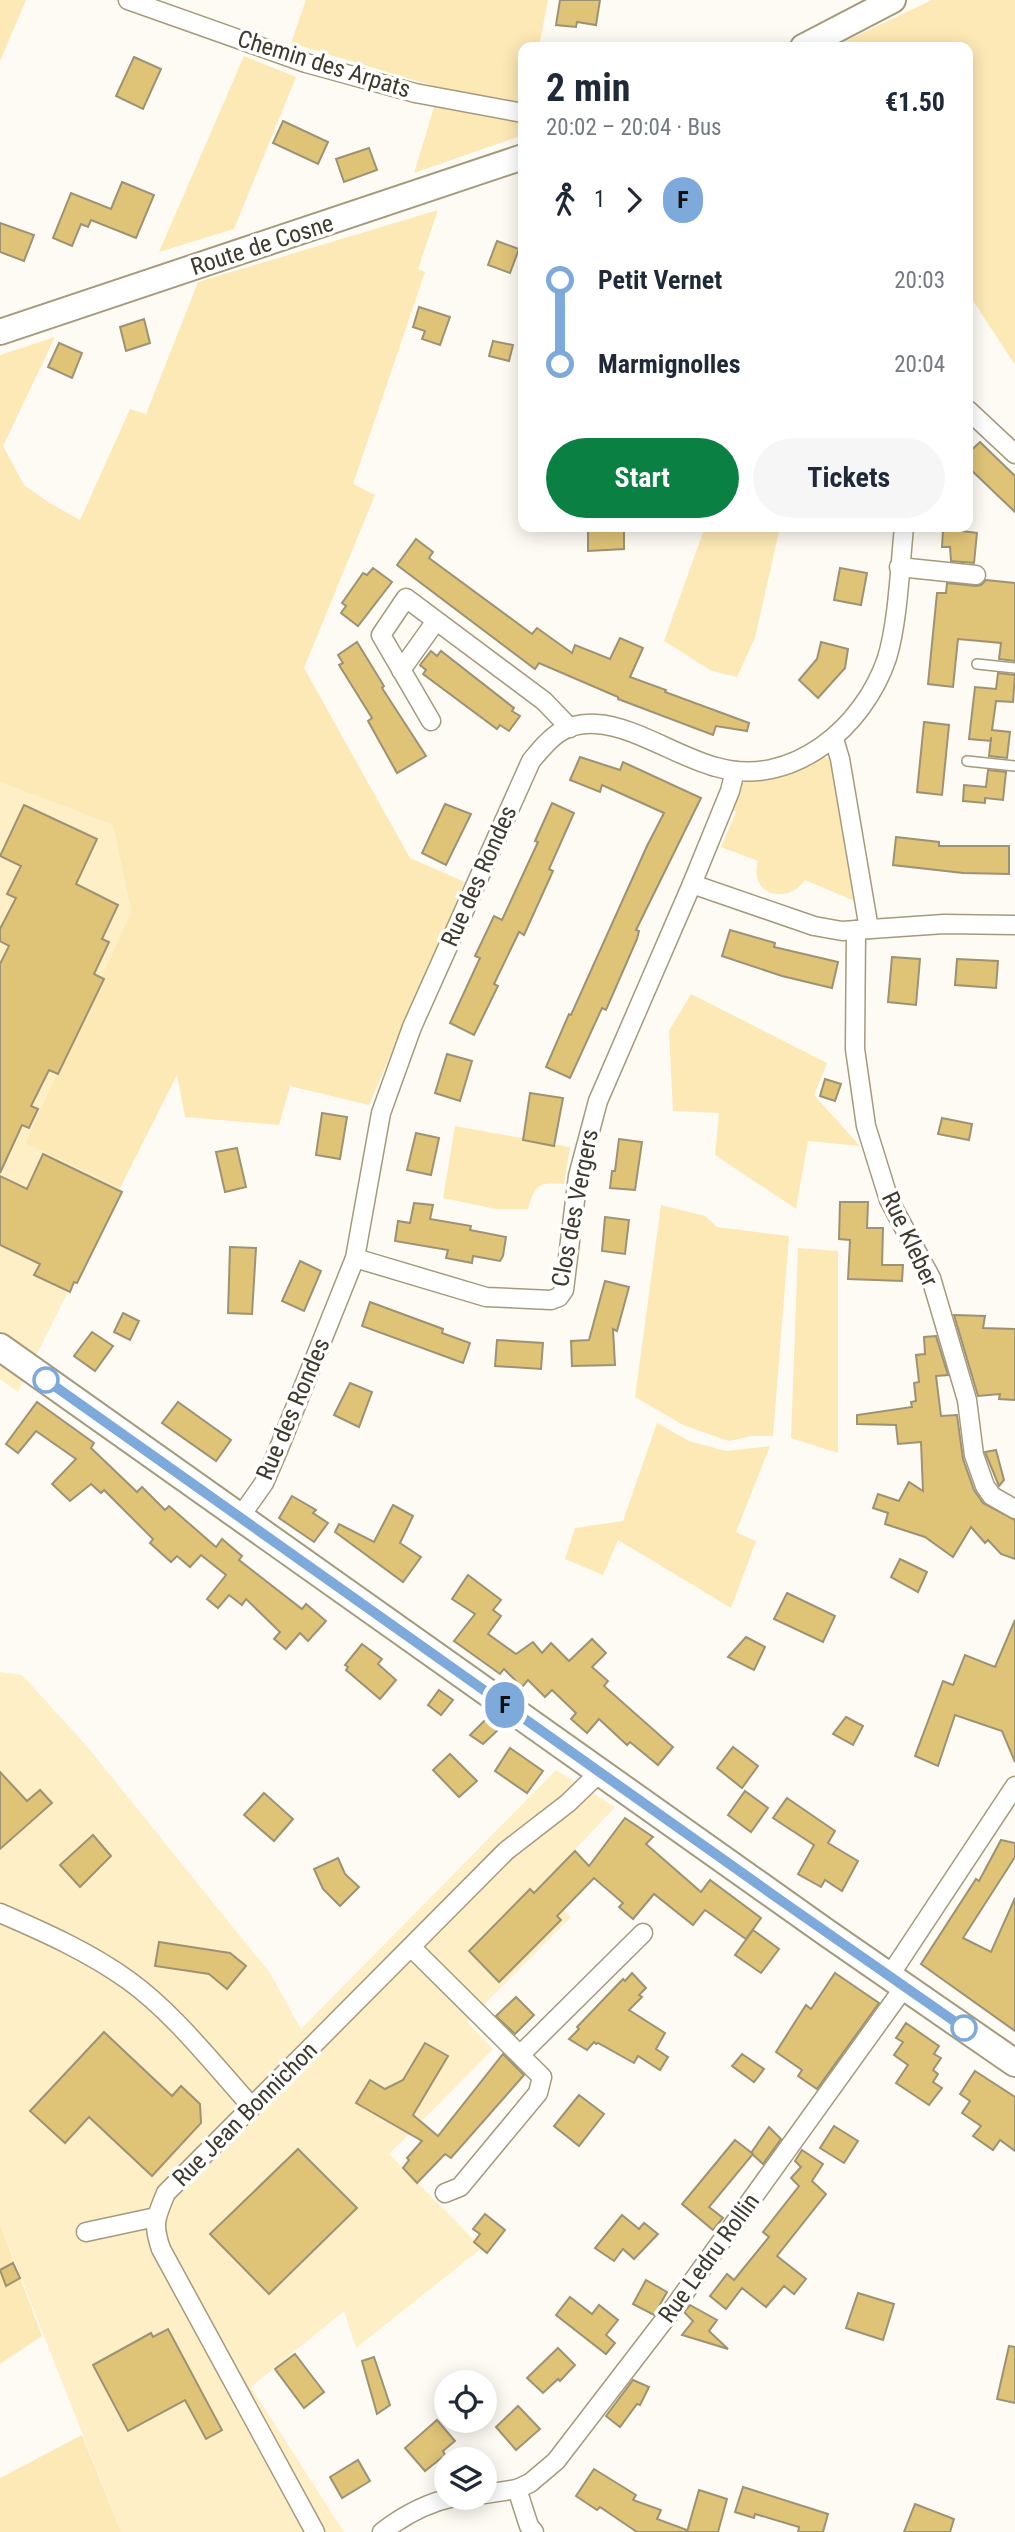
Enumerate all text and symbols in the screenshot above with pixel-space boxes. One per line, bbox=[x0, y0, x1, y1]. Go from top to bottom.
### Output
street label: Chemin des Arpats bbox=[234, 24, 414, 104]
text: 2 min bbox=[546, 66, 630, 110]
text: €1.50 bbox=[885, 87, 945, 117]
text: 20:02 – 20:04 · Bus bbox=[546, 114, 722, 141]
icon: walk bbox=[546, 181, 584, 219]
icon: forward bbox=[615, 181, 653, 219]
text: 1 bbox=[594, 186, 605, 213]
text: F bbox=[677, 186, 689, 214]
street label: Route de Cosne bbox=[187, 209, 337, 281]
text: Petit Vernet bbox=[598, 265, 722, 295]
text: 20:03 bbox=[894, 267, 945, 294]
text: Marmignolles bbox=[598, 349, 741, 379]
text: 20:04 bbox=[894, 351, 945, 378]
button: Start bbox=[546, 438, 739, 518]
button: Tickets bbox=[753, 438, 945, 518]
street label: Rue des Rondes bbox=[435, 801, 523, 951]
street label: Clos des Vergers bbox=[546, 1127, 604, 1289]
street label: Rue Kleber bbox=[876, 1187, 944, 1291]
street label: Rue des Rondes bbox=[251, 1334, 335, 1484]
unlabelled marker bbox=[33, 1367, 59, 1393]
line badge: F bbox=[482, 1682, 528, 1728]
text: F bbox=[499, 1691, 511, 1719]
unlabelled marker bbox=[951, 2015, 977, 2041]
street label: Rue Jean Bonnichon bbox=[167, 2036, 323, 2192]
street label: Rue Ledru Rollin bbox=[653, 2188, 765, 2328]
map controls bbox=[434, 2370, 497, 2510]
button: locate bbox=[434, 2370, 497, 2433]
button: layers bbox=[434, 2447, 497, 2510]

